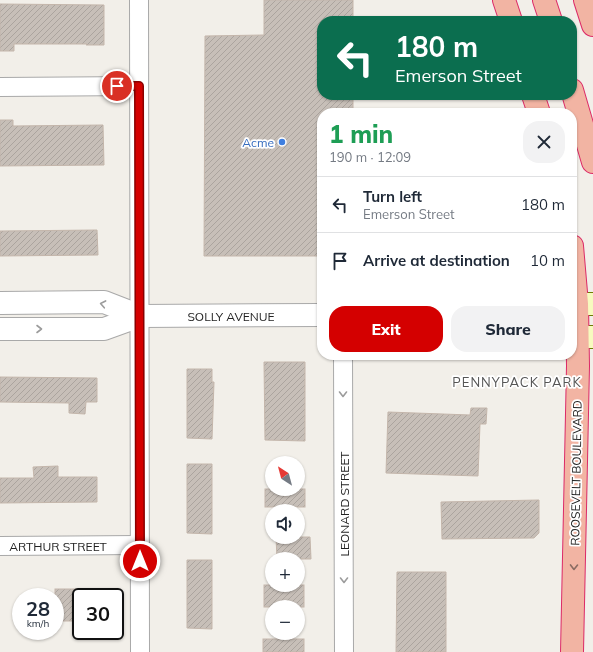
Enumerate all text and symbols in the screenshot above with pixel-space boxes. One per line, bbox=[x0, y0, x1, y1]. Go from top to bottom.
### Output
text: 180 m bbox=[395, 29, 478, 64]
icon: left bbox=[329, 32, 381, 84]
text: Emerson Street bbox=[395, 64, 522, 87]
pin bbox=[100, 69, 134, 103]
icon: arrive bbox=[106, 75, 128, 97]
text: 1 min bbox=[329, 119, 393, 149]
button: close bbox=[523, 121, 565, 163]
place label: Acme bbox=[242, 135, 274, 150]
marker: Acme bbox=[277, 137, 287, 147]
text: 190 m · 12:09 bbox=[329, 149, 411, 165]
text: Turn left bbox=[363, 187, 422, 206]
icon: left bbox=[329, 194, 351, 216]
text: 180 m bbox=[521, 195, 565, 214]
text: Emerson Street bbox=[363, 206, 455, 222]
icon: arrive bbox=[329, 250, 351, 272]
text: Arrive at destination bbox=[363, 251, 510, 270]
text: 10 m bbox=[530, 251, 565, 270]
one-way arrow bbox=[100, 300, 106, 308]
button: Exit bbox=[329, 306, 443, 352]
button: Share bbox=[451, 306, 565, 352]
street label: SOLLY AVENUE bbox=[187, 309, 275, 324]
one-way arrow bbox=[36, 325, 42, 333]
district label: PENNYPACK PARK bbox=[452, 374, 582, 390]
one-way arrow bbox=[339, 391, 347, 397]
street label: ROOSEVELT BOULEVARD bbox=[567, 400, 585, 546]
street label: LEONARD STREET bbox=[337, 451, 352, 557]
north arrow bbox=[265, 456, 305, 496]
map controls bbox=[265, 456, 305, 640]
button: sound bbox=[265, 504, 305, 544]
street label: ARTHUR STREET bbox=[9, 539, 108, 554]
position arrow bbox=[119, 540, 161, 582]
button: + bbox=[265, 552, 305, 592]
one-way arrow bbox=[570, 564, 578, 570]
one-way arrow bbox=[340, 577, 348, 583]
speed limit sign: 30 bbox=[72, 588, 124, 640]
text: 28 bbox=[26, 596, 50, 621]
button: − bbox=[265, 600, 305, 640]
text: km/h bbox=[27, 617, 49, 630]

